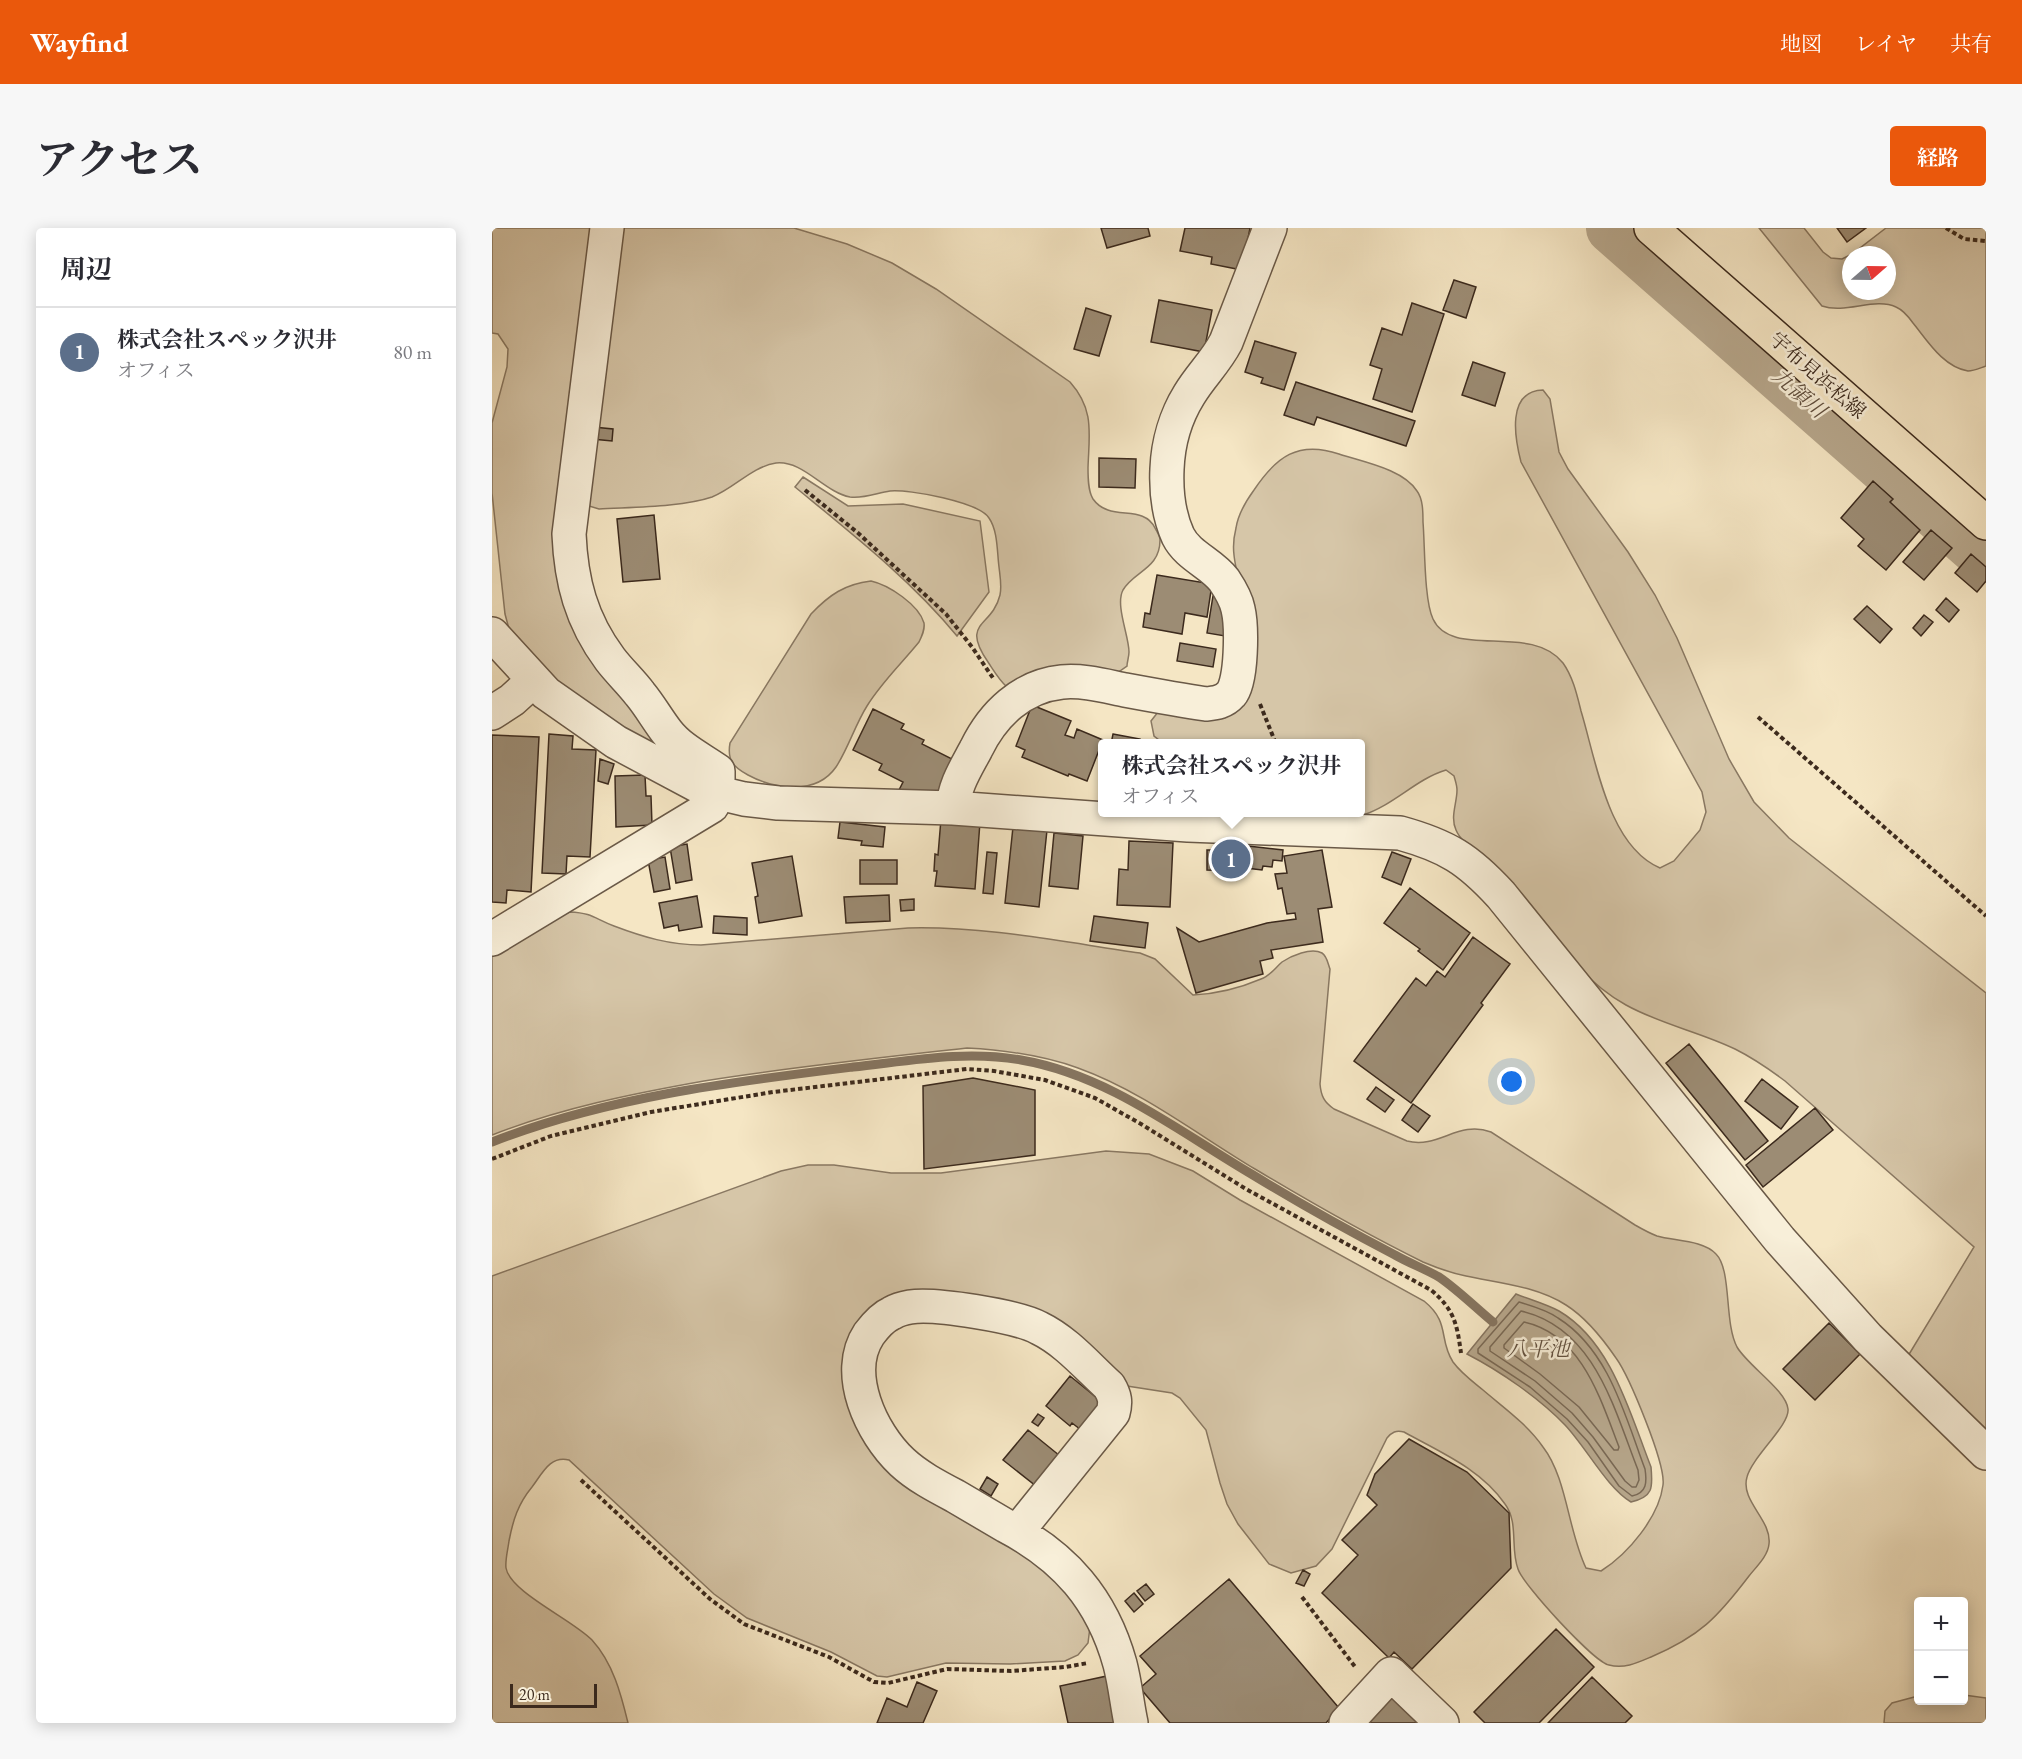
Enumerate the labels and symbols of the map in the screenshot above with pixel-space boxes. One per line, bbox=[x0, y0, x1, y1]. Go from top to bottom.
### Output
north arrow bbox=[1842, 246, 1896, 300]
street label: 宇布見浜松線 bbox=[1764, 326, 1872, 424]
water label: 九領川 bbox=[1767, 362, 1833, 425]
pin: 1 bbox=[1212, 836, 1250, 882]
your location bbox=[1497, 1067, 1526, 1096]
water label: 八平池 bbox=[1507, 1335, 1571, 1362]
scale bar bbox=[510, 1681, 597, 1708]

